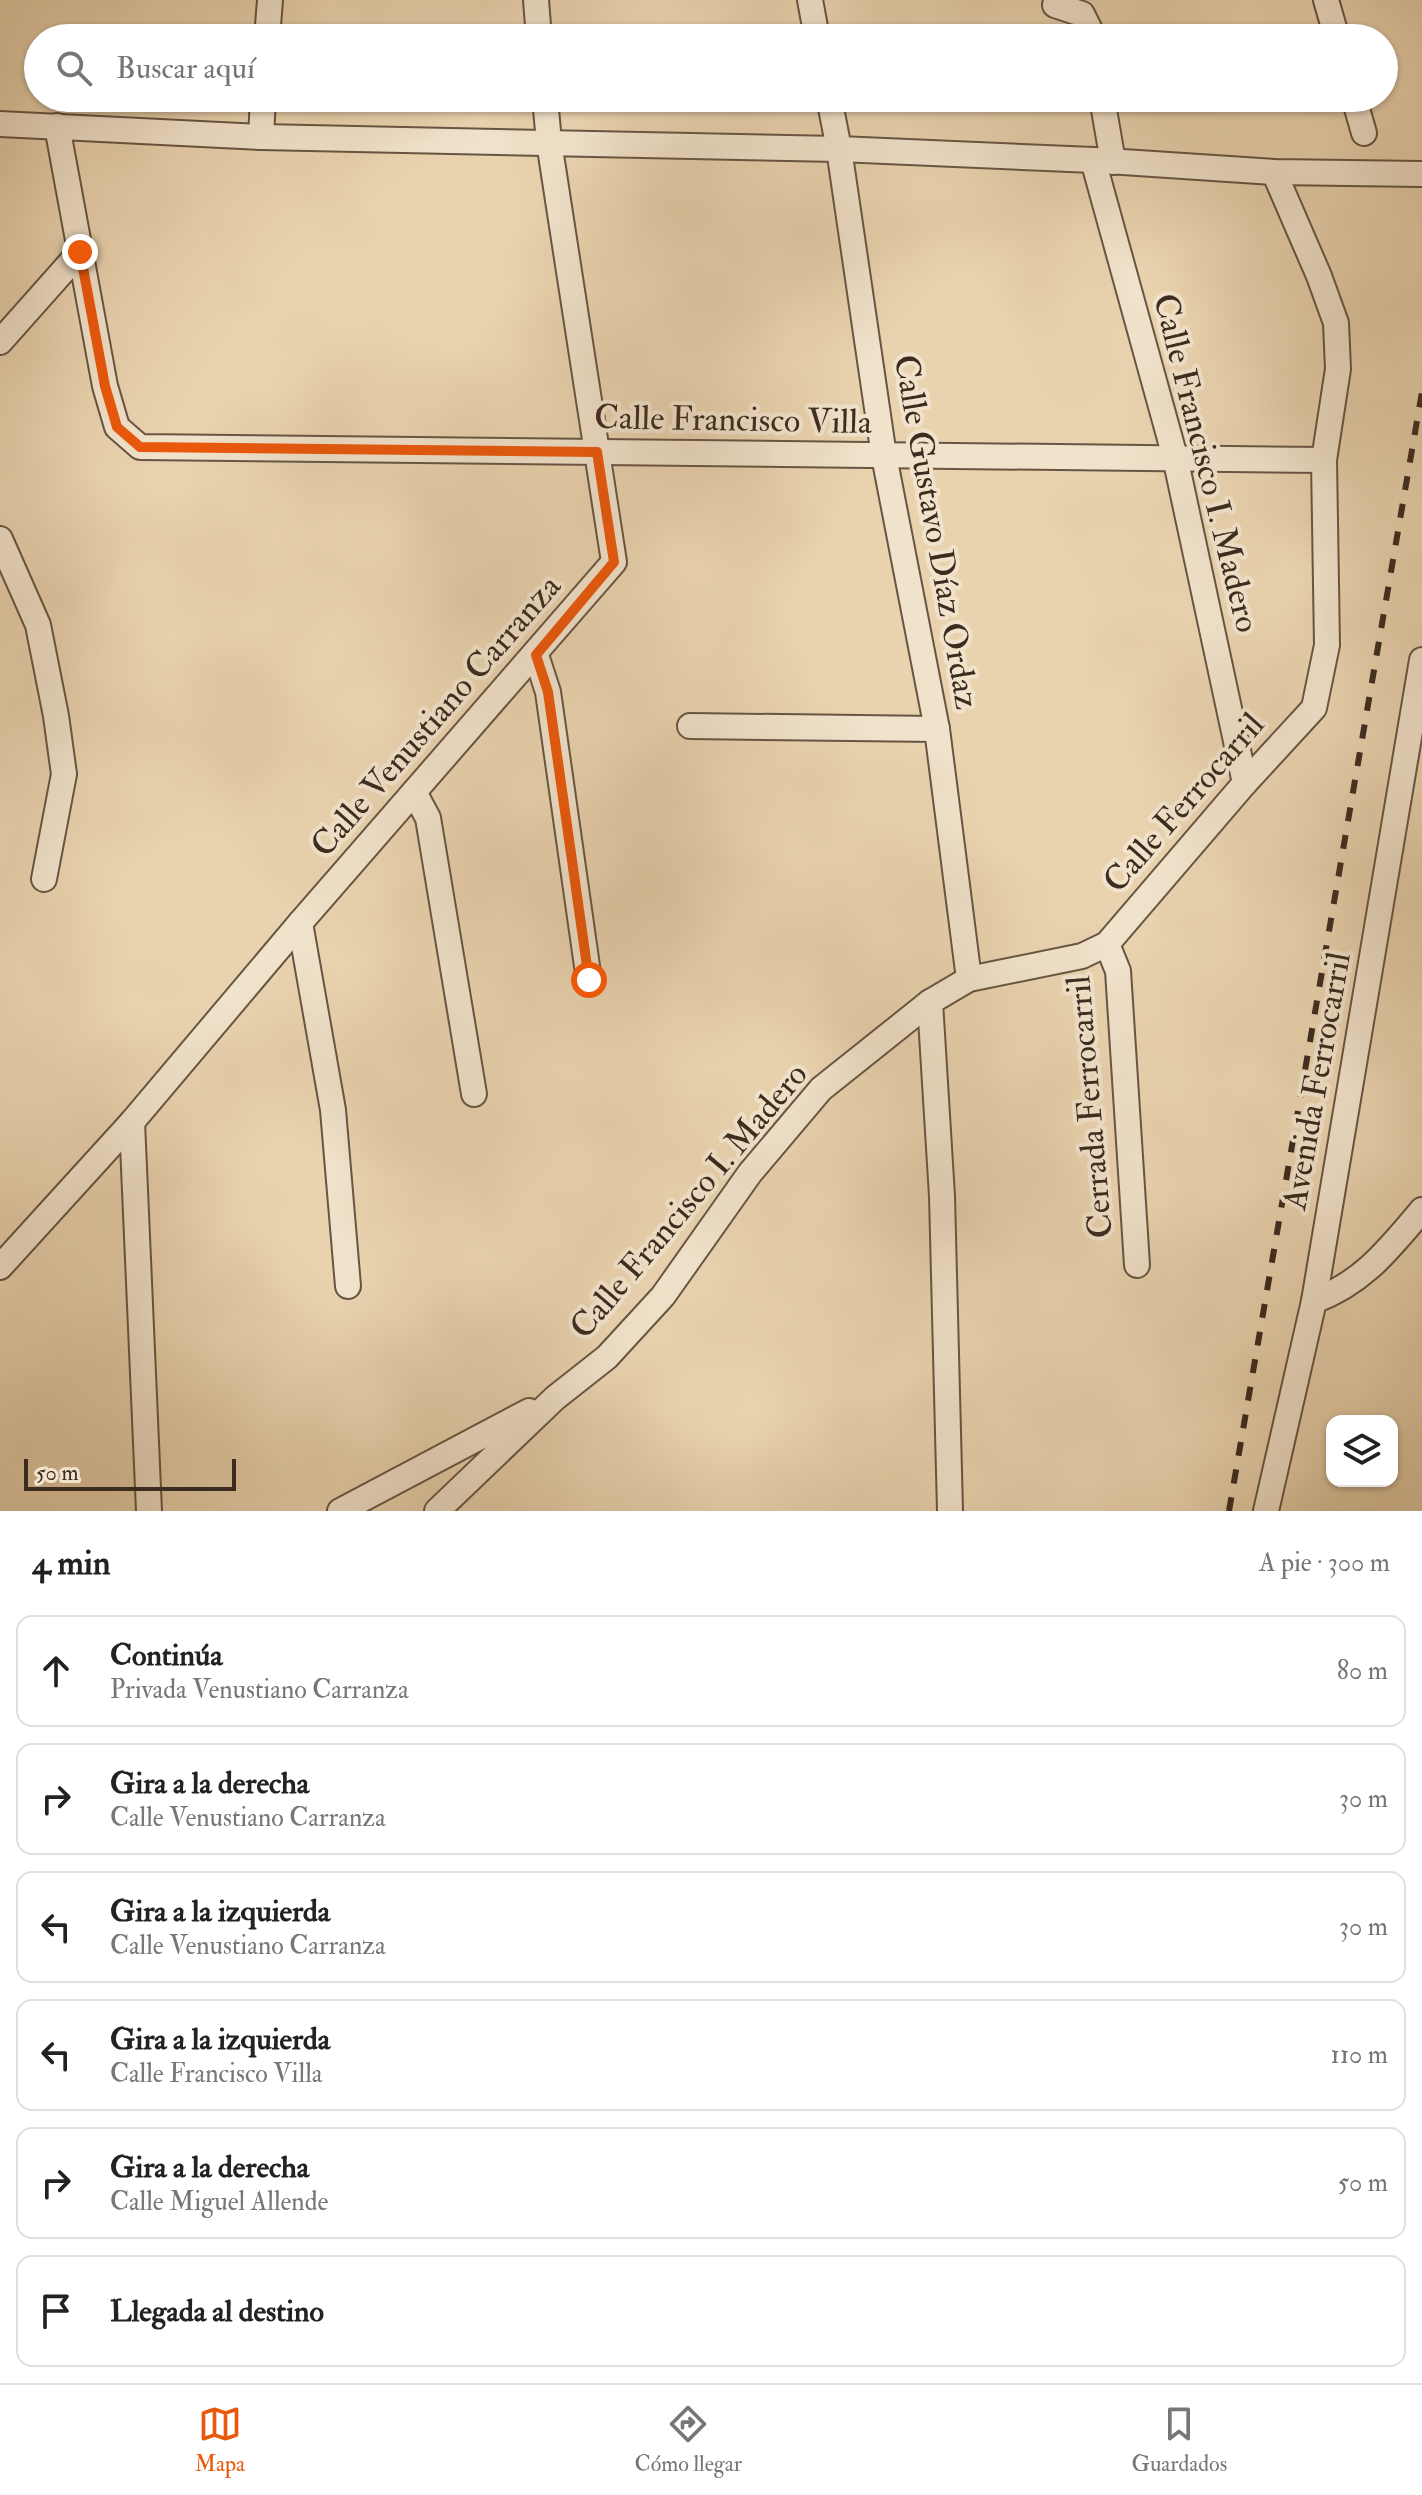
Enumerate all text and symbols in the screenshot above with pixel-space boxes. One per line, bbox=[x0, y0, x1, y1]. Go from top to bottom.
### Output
search box bbox=[24, 24, 1398, 112]
icon: search bbox=[52, 46, 96, 90]
text: Buscar aquí bbox=[116, 50, 255, 87]
route end bbox=[62, 234, 98, 270]
street label: Calle Francisco I. Madero bbox=[1143, 289, 1269, 637]
street label: Calle Gustavo Díaz Ordaz bbox=[884, 351, 988, 713]
street label: Calle Francisco Villa bbox=[594, 396, 873, 444]
street label: Calle Venustiano Carranza bbox=[302, 565, 571, 866]
street label: Calle Ferrocarril bbox=[1094, 704, 1274, 902]
street label: Avenida Ferrocarril bbox=[1273, 949, 1361, 1214]
route start bbox=[571, 962, 607, 998]
street label: Cerrada Ferrocarril bbox=[1057, 974, 1123, 1240]
street label: Calle Francisco I. Madero bbox=[561, 1054, 817, 1348]
map controls bbox=[1326, 1415, 1398, 1487]
button: layers bbox=[1326, 1415, 1398, 1487]
scale bar bbox=[24, 1455, 236, 1491]
text: 50 m bbox=[36, 1459, 78, 1487]
text: 4 min bbox=[32, 1542, 110, 1585]
text: A pie · 300 m bbox=[1259, 1547, 1390, 1579]
text: Continúa bbox=[110, 1637, 223, 1674]
icon: ahead bbox=[34, 1649, 78, 1693]
text: 80 m bbox=[1337, 1655, 1388, 1687]
text: Privada Venustiano Carranza bbox=[110, 1674, 409, 1706]
text: Gira a la derecha bbox=[110, 1765, 309, 1802]
icon: right bbox=[34, 1777, 78, 1821]
text: 30 m bbox=[1339, 1783, 1388, 1815]
text: Calle Venustiano Carranza bbox=[110, 1802, 386, 1834]
text: Gira a la izquierda bbox=[110, 1893, 330, 1930]
icon: left bbox=[34, 1905, 78, 1949]
text: 30 m bbox=[1339, 1911, 1388, 1943]
text: Calle Venustiano Carranza bbox=[110, 1930, 386, 1962]
text: Gira a la izquierda bbox=[110, 2021, 330, 2058]
icon: left bbox=[34, 2033, 78, 2077]
text: 110 m bbox=[1331, 2039, 1388, 2071]
text: Calle Francisco Villa bbox=[110, 2058, 323, 2090]
text: Gira a la derecha bbox=[110, 2149, 309, 2186]
icon: right bbox=[34, 2161, 78, 2205]
text: 50 m bbox=[1338, 2167, 1388, 2199]
text: Calle Miguel Allende bbox=[110, 2186, 328, 2218]
icon: arrive bbox=[34, 2289, 78, 2333]
text: Llegada al destino bbox=[110, 2293, 324, 2330]
tab: Mapa bbox=[195, 2402, 245, 2478]
tab: Cómo llegar bbox=[635, 2402, 742, 2478]
tab: Guardados bbox=[1131, 2402, 1227, 2478]

